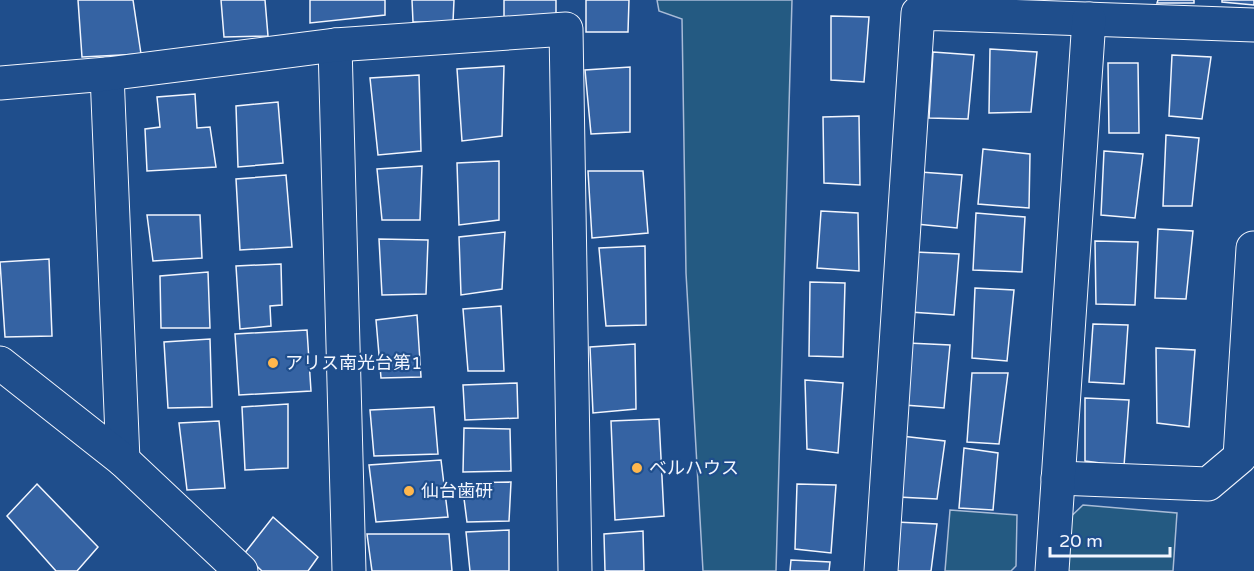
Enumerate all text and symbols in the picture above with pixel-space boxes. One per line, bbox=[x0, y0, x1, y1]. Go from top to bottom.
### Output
place label: アリス南光台第1 bbox=[285, 352, 422, 374]
marker: アリス南光台第1 bbox=[266, 356, 280, 370]
place label: ベルハウス bbox=[649, 457, 739, 479]
marker: ベルハウス bbox=[630, 461, 644, 475]
place label: 仙台歯研 bbox=[421, 480, 493, 502]
marker: 仙台歯研 bbox=[402, 484, 416, 498]
scale bar bbox=[1050, 520, 1170, 558]
text: 20 m bbox=[1059, 530, 1103, 552]

